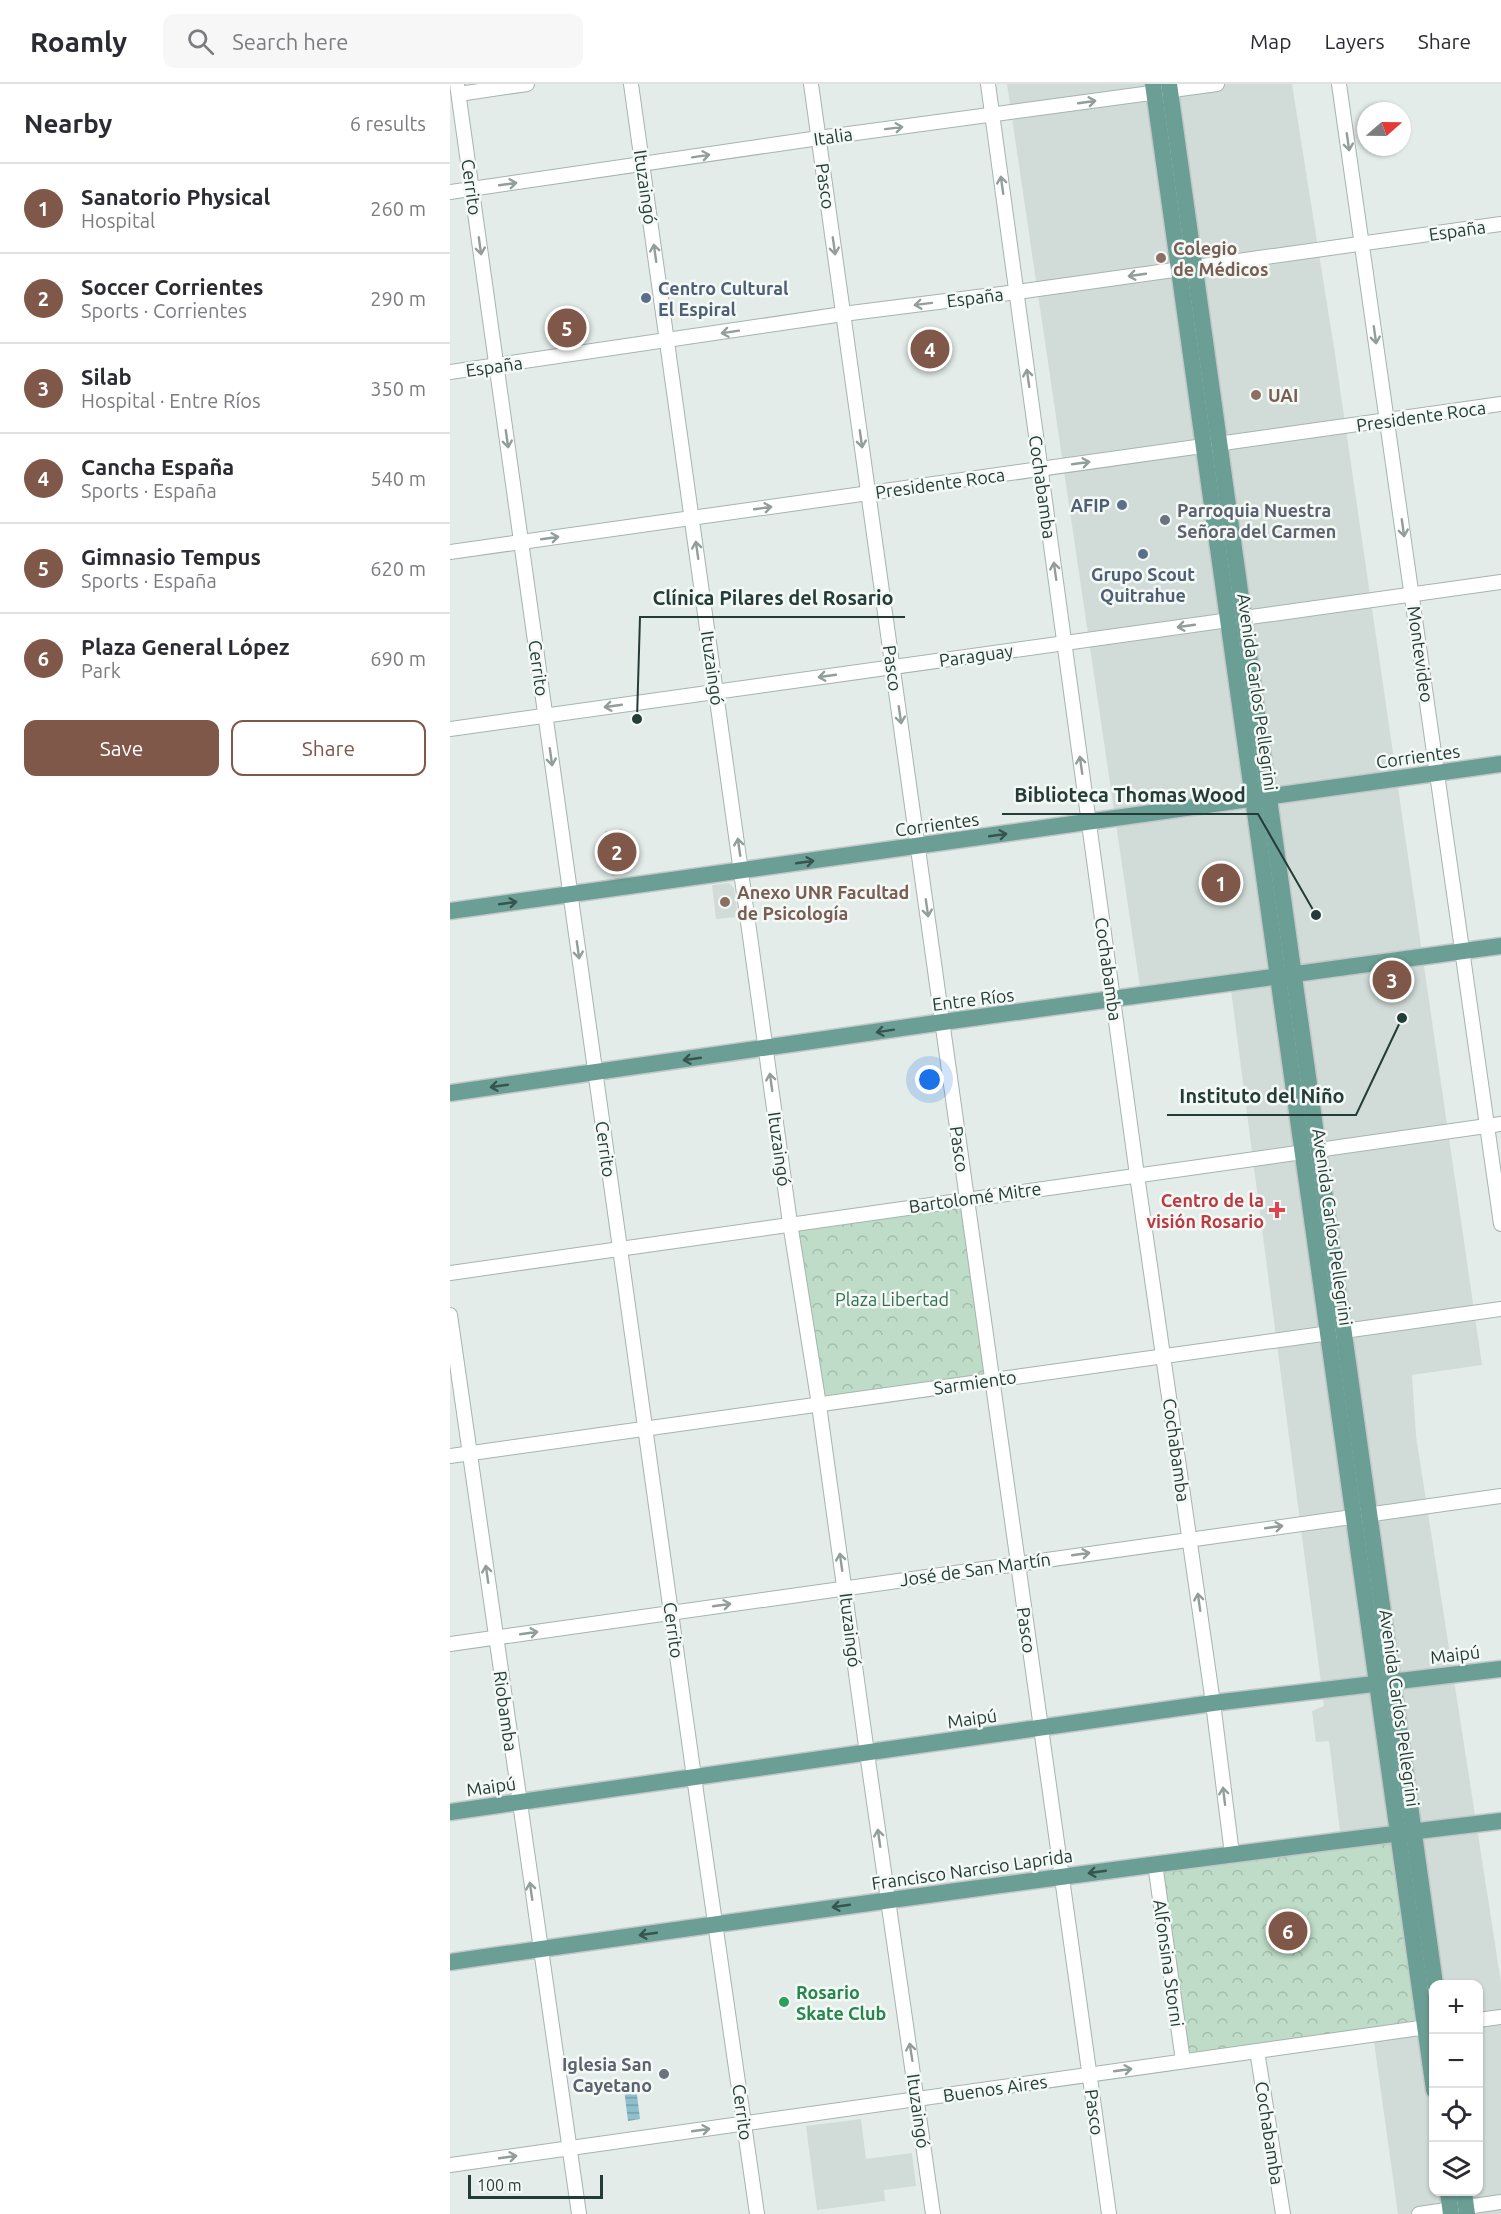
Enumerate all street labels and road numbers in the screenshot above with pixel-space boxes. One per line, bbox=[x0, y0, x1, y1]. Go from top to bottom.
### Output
street label: Italia bbox=[812, 123, 854, 149]
street label: Ituzaingó bbox=[631, 148, 661, 226]
street label: Cerrito bbox=[458, 158, 486, 216]
street label: Pasco bbox=[813, 162, 839, 210]
street label: España bbox=[1427, 216, 1487, 244]
street label: España bbox=[945, 284, 1005, 310]
street label: España bbox=[464, 352, 524, 380]
street label: Presidente Roca bbox=[1355, 397, 1487, 435]
street label: Cochabamba bbox=[1026, 434, 1060, 540]
street label: Presidente Roca bbox=[874, 464, 1006, 502]
street label: Avenida Carlos Pellegrini bbox=[1234, 592, 1282, 792]
street label: Montevideo bbox=[1404, 604, 1438, 704]
street label: Ituzaingó bbox=[698, 629, 728, 707]
street label: Cerrito bbox=[525, 639, 553, 697]
street label: Paraguay bbox=[938, 640, 1015, 670]
street label: Pasco bbox=[880, 644, 906, 692]
street label: Corrientes bbox=[1375, 740, 1461, 772]
street label: Corrientes bbox=[894, 808, 980, 840]
street label: Cochabamba bbox=[1092, 916, 1126, 1022]
street label: Entre Ríos bbox=[931, 984, 1015, 1014]
street label: Ituzaingó bbox=[765, 1110, 795, 1188]
street label: Cerrito bbox=[592, 1120, 620, 1178]
street label: Pasco bbox=[947, 1125, 973, 1173]
street label: Avenida Carlos Pellegrini bbox=[1309, 1127, 1357, 1327]
street label: Bartolomé Mitre bbox=[907, 1178, 1043, 1216]
street label: Sarmiento bbox=[932, 1366, 1018, 1398]
street label: Cochabamba bbox=[1160, 1397, 1194, 1503]
street label: José de San Martín bbox=[898, 1548, 1052, 1590]
street label: Ituzaingó bbox=[837, 1592, 865, 1668]
street label: Cerrito bbox=[660, 1601, 688, 1659]
street label: Pasco bbox=[1014, 1606, 1040, 1654]
street label: Avenida Carlos Pellegrini bbox=[1376, 1608, 1424, 1808]
street label: Maipú bbox=[1429, 1641, 1481, 1667]
street label: Riobamba bbox=[490, 1669, 522, 1753]
street label: Maipú bbox=[946, 1705, 998, 1731]
street label: Maipú bbox=[465, 1773, 517, 1799]
street label: Francisco Narciso Laprida bbox=[870, 1845, 1074, 1893]
street label: Alfonsina Storni bbox=[1150, 1898, 1188, 2028]
street label: Buenos Aires bbox=[942, 2071, 1049, 2105]
street label: Ituzaingó bbox=[904, 2072, 934, 2150]
street label: Cochabamba bbox=[1252, 2080, 1288, 2186]
street label: Cerrito bbox=[729, 2083, 757, 2141]
street label: Pasco bbox=[1082, 2088, 1108, 2136]

